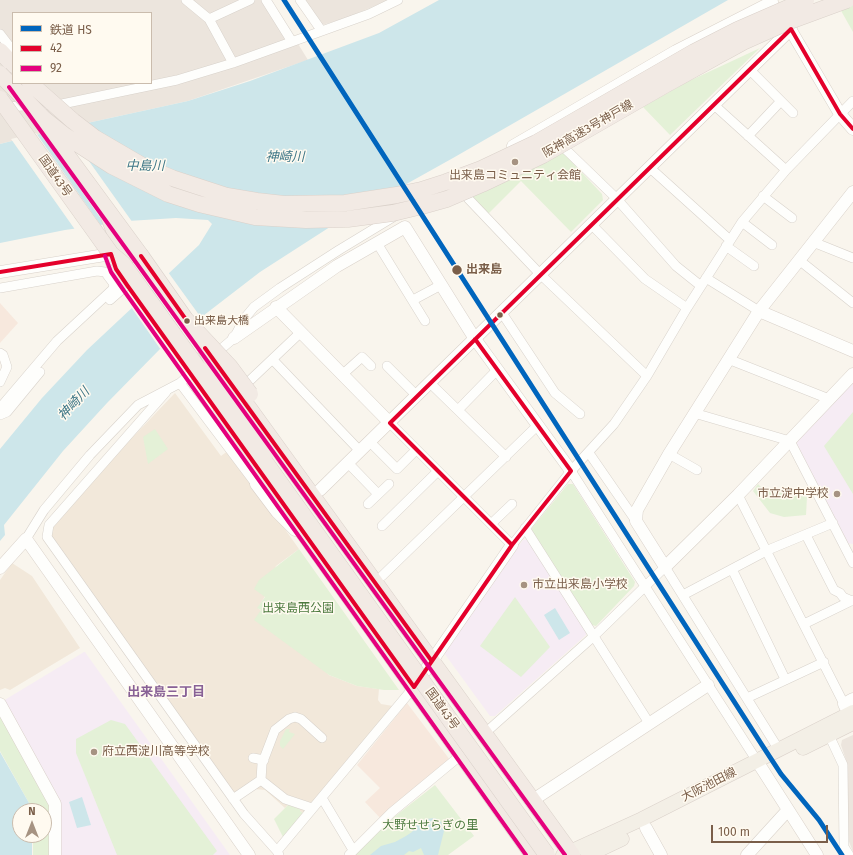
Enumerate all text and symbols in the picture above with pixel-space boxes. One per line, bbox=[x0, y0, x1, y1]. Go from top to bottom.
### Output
legend bbox=[12, 12, 152, 84]
text: 鉄道 HS bbox=[50, 23, 92, 37]
text: 42 bbox=[50, 41, 62, 55]
text: 92 bbox=[50, 61, 62, 75]
street label: 阪神高速3号神戸線 bbox=[540, 97, 636, 161]
water label: 神崎川 bbox=[266, 149, 304, 165]
street label: 国道43号 bbox=[35, 152, 75, 200]
marker: 出来島コミュニティ会館 bbox=[510, 157, 520, 167]
water label: 中島川 bbox=[126, 158, 164, 174]
place label: 出来島コミュニティ会館 bbox=[449, 169, 581, 183]
marker: 出来島 bbox=[450, 263, 464, 277]
place label: 出来島 bbox=[466, 263, 502, 277]
unlabelled marker bbox=[495, 310, 505, 320]
place label: 出来島大橋 bbox=[194, 314, 249, 328]
marker: 出来島大橋 bbox=[182, 316, 192, 326]
water label: 神崎川 bbox=[55, 384, 93, 424]
place label: 市立淀中学校 bbox=[757, 487, 829, 501]
marker: 市立淀中学校 bbox=[832, 489, 842, 499]
place label: 市立出来島小学校 bbox=[532, 578, 628, 592]
marker: 市立出来島小学校 bbox=[519, 580, 529, 590]
park label: 出来島西公園 bbox=[262, 602, 334, 616]
district label: 出来島三丁目 bbox=[127, 684, 205, 700]
street label: 国道43号 bbox=[422, 685, 462, 733]
place label: 府立西淀川高等学校 bbox=[102, 745, 210, 759]
marker: 府立西淀川高等学校 bbox=[89, 747, 99, 757]
street label: 大阪池田線 bbox=[679, 765, 739, 805]
north arrow bbox=[12, 803, 52, 843]
text: N bbox=[28, 805, 36, 818]
scale bar bbox=[713, 817, 830, 843]
park label: 大野せせらぎの里 bbox=[382, 819, 478, 833]
text: 100 m bbox=[718, 825, 750, 839]

